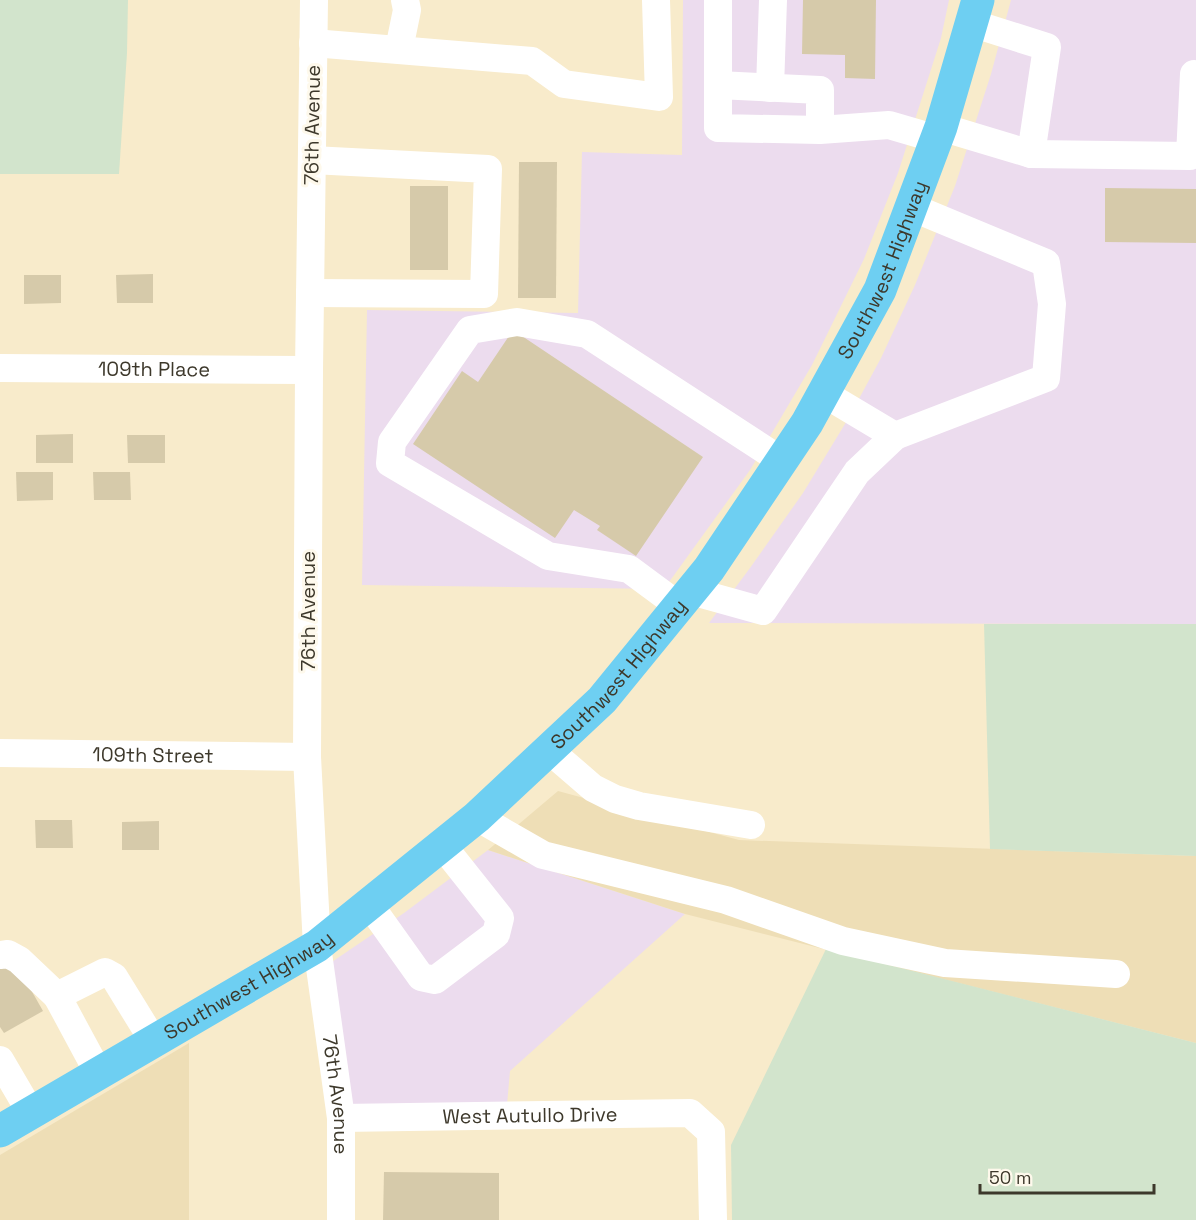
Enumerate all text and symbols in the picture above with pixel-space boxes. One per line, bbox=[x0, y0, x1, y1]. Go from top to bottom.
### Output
street label: 76th Avenue bbox=[298, 65, 326, 185]
street label: Southwest Highway bbox=[832, 177, 933, 364]
street label: 109th Place bbox=[98, 356, 210, 382]
street label: 76th Avenue bbox=[295, 551, 321, 671]
street label: Southwest Highway bbox=[545, 594, 692, 755]
street label: 109th Street bbox=[92, 741, 214, 769]
street label: Southwest Highway bbox=[159, 925, 339, 1046]
street label: 76th Avenue bbox=[316, 1033, 354, 1154]
street label: West Autullo Drive bbox=[442, 1101, 618, 1130]
scale bar bbox=[980, 1157, 1154, 1195]
text: 50 m bbox=[989, 1166, 1031, 1189]

